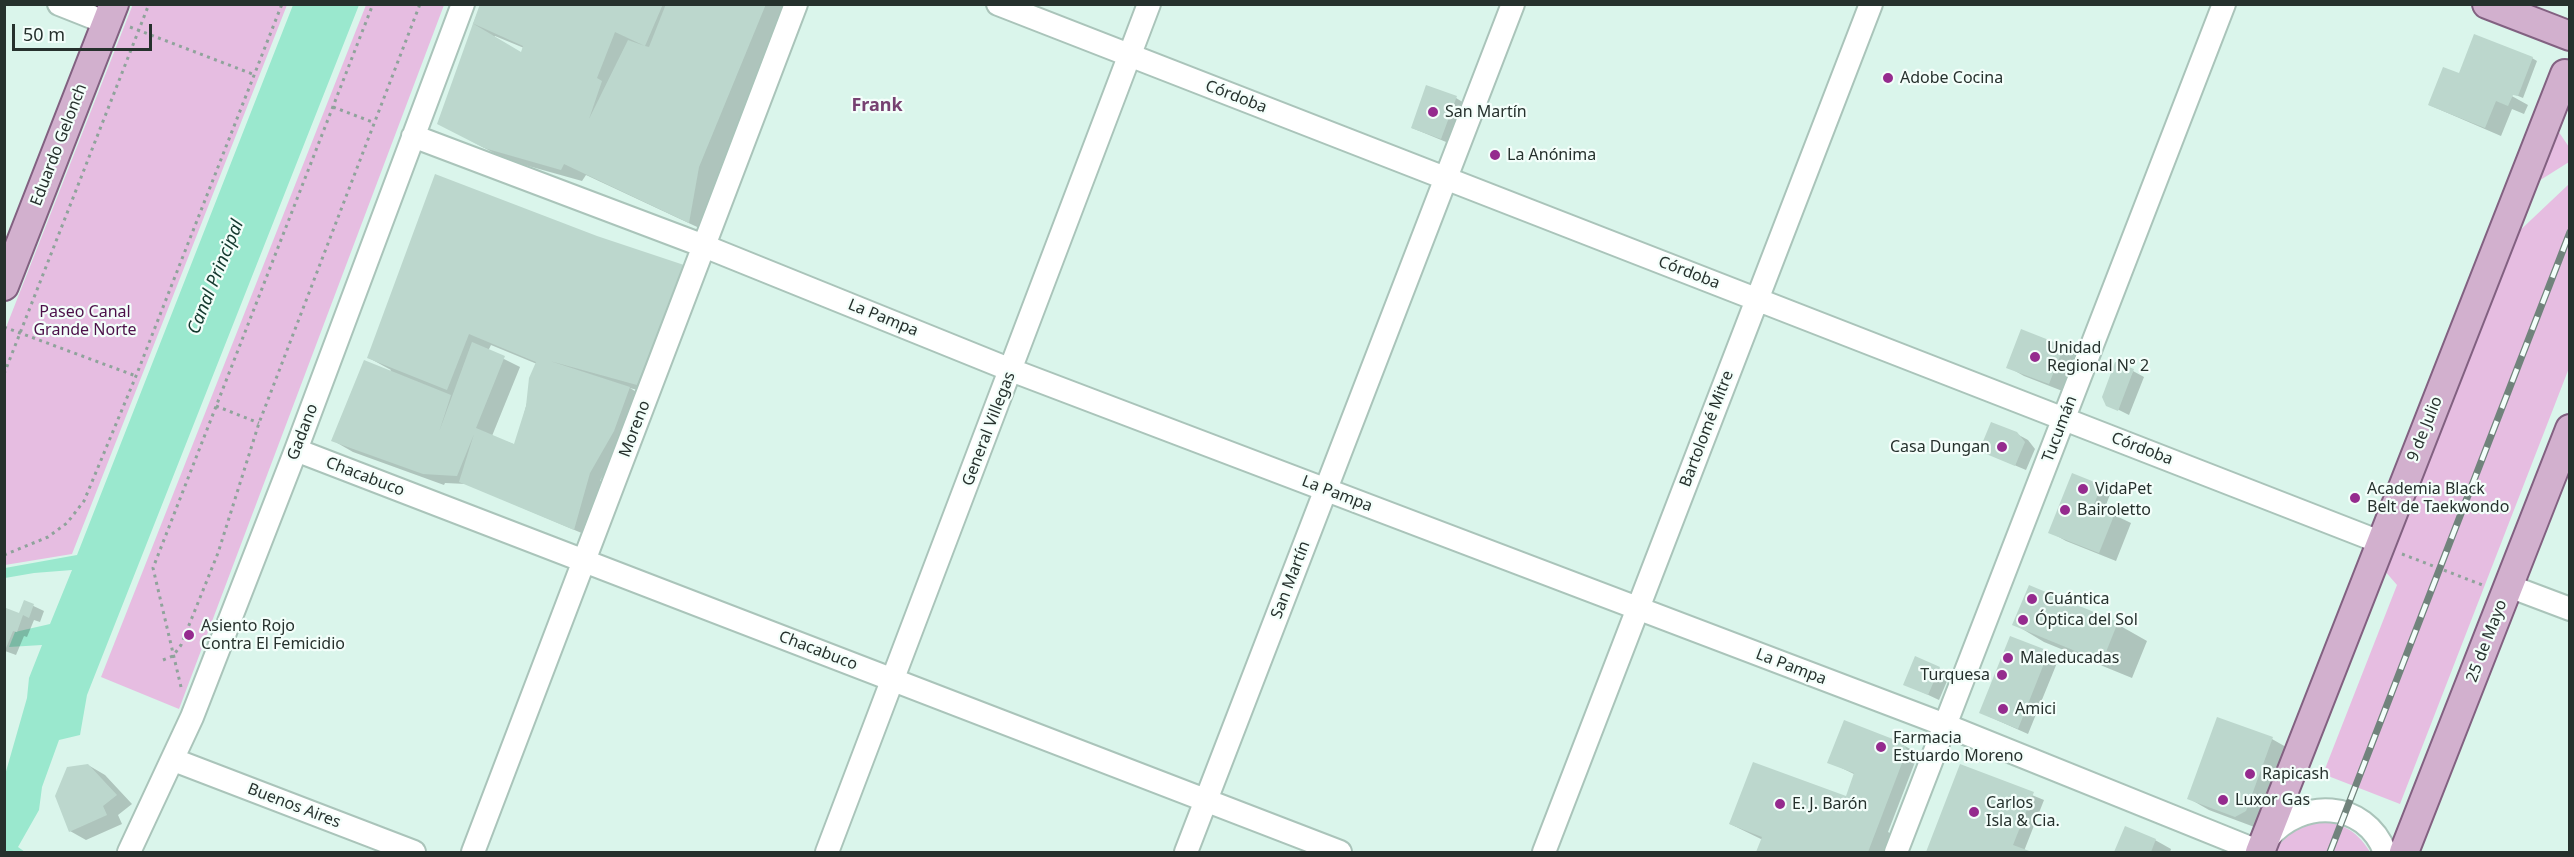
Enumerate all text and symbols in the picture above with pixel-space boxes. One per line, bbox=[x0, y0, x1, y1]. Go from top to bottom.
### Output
scale bar bbox=[15, 12, 154, 50]
text: 50 m bbox=[23, 22, 65, 46]
place label: Adobe Cocina bbox=[1900, 68, 2003, 88]
marker: Adobe Cocina bbox=[1881, 71, 1895, 85]
street label: Córdoba bbox=[1202, 76, 1270, 118]
street label: Eduardo Gelonch bbox=[27, 81, 91, 209]
district label: Frank bbox=[851, 95, 903, 117]
place label: San Martín bbox=[1445, 102, 1527, 122]
marker: San Martín bbox=[1426, 105, 1440, 119]
place label: La Anónima bbox=[1507, 145, 1596, 165]
marker: La Anónima bbox=[1488, 148, 1502, 162]
water label: Canal Principal bbox=[183, 217, 249, 337]
street label: Córdoba bbox=[1655, 252, 1723, 294]
street label: La Pampa bbox=[845, 295, 921, 341]
park label: Paseo Canal Grande Norte bbox=[33, 302, 137, 340]
place label: Unidad Regional N° 2 bbox=[2047, 338, 2149, 376]
marker: Unidad Regional N° 2 bbox=[2028, 350, 2042, 364]
street label: Bartolomé Mitre bbox=[1676, 368, 1738, 490]
street label: General Villegas bbox=[958, 369, 1020, 489]
street label: Tucumán bbox=[2039, 393, 2081, 465]
street label: 9 de Julio bbox=[2403, 394, 2447, 464]
street label: Moreno bbox=[615, 398, 655, 460]
street label: Gadano bbox=[283, 401, 323, 463]
street label: Córdoba bbox=[2108, 428, 2176, 470]
place label: Casa Dungan bbox=[1890, 437, 1990, 457]
marker: Casa Dungan bbox=[1995, 440, 2009, 454]
street label: Chacabuco bbox=[323, 453, 407, 501]
street label: La Pampa bbox=[1299, 472, 1375, 516]
place label: VidaPet bbox=[2095, 479, 2152, 499]
place label: Academia Black Belt de Taekwondo bbox=[2367, 479, 2509, 517]
marker: VidaPet bbox=[2076, 482, 2090, 496]
marker: Academia Black Belt de Taekwondo bbox=[2348, 491, 2362, 505]
place label: Bairoletto bbox=[2077, 500, 2151, 520]
marker: Bairoletto bbox=[2058, 503, 2072, 517]
street label: San Martín bbox=[1267, 538, 1315, 622]
place label: Cuántica bbox=[2044, 589, 2109, 609]
marker: Cuántica bbox=[2025, 592, 2039, 606]
street label: 25 de Mayo bbox=[2462, 597, 2512, 685]
place label: Óptica del Sol bbox=[2035, 610, 2138, 630]
marker: Óptica del Sol bbox=[2016, 613, 2030, 627]
place label: Asiento Rojo Contra El Femicidio bbox=[201, 616, 345, 654]
street label: Chacabuco bbox=[776, 627, 860, 675]
marker: Asiento Rojo Contra El Femicidio bbox=[182, 628, 196, 642]
street label: La Pampa bbox=[1753, 645, 1829, 689]
place label: Maleducadas bbox=[2020, 648, 2120, 668]
marker: Maleducadas bbox=[2001, 651, 2015, 665]
place label: Turquesa bbox=[1920, 665, 1990, 685]
marker: Turquesa bbox=[1995, 668, 2009, 682]
place label: Amici bbox=[2015, 699, 2056, 719]
marker: Amici bbox=[1996, 702, 2010, 716]
place label: Farmacia Estuardo Moreno bbox=[1893, 728, 2023, 766]
marker: Farmacia Estuardo Moreno bbox=[1874, 740, 1888, 754]
place label: Rapicash bbox=[2262, 764, 2329, 784]
marker: Rapicash bbox=[2243, 767, 2257, 781]
street label: Buenos Aires bbox=[245, 779, 343, 833]
place label: Luxor Gas bbox=[2235, 790, 2310, 810]
place label: Carlos Isla & Cia. bbox=[1986, 793, 2060, 831]
marker: Luxor Gas bbox=[2216, 793, 2230, 807]
place label: E. J. Barón bbox=[1792, 794, 1867, 814]
marker: E. J. Barón bbox=[1773, 797, 1787, 811]
marker: Carlos Isla & Cia. bbox=[1967, 805, 1981, 819]

